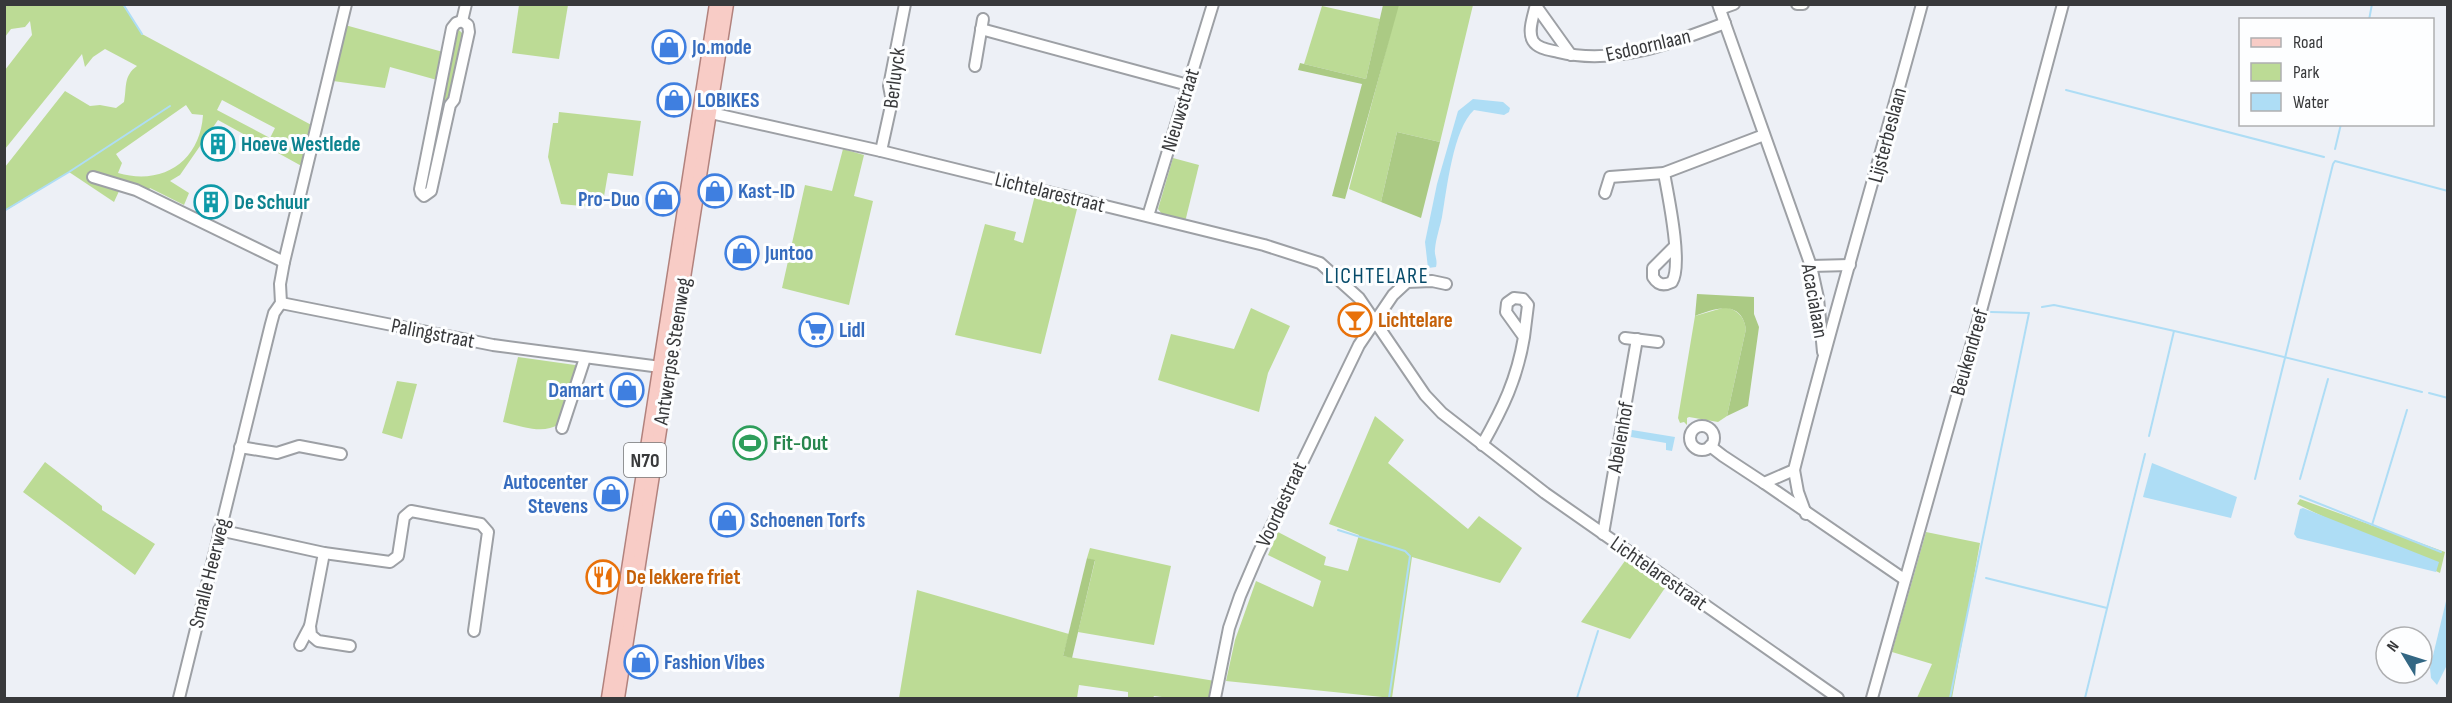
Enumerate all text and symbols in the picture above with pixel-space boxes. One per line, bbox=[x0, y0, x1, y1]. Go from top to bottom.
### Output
legend bbox=[2239, 18, 2434, 126]
street label: Esdoornlaan bbox=[1603, 24, 1693, 67]
shop icon: Jo.mode bbox=[651, 29, 687, 65]
text: Road bbox=[2293, 32, 2323, 53]
place label: Jo.mode bbox=[691, 35, 752, 60]
street label: Berluyck bbox=[878, 46, 911, 110]
text: Park bbox=[2293, 62, 2319, 83]
street label: Nieuwstraat bbox=[1156, 65, 1205, 155]
shop icon: LOBIKES bbox=[656, 82, 692, 118]
street label: Lijsterbeslaan bbox=[1863, 85, 1912, 185]
place label: LOBIKES bbox=[697, 88, 759, 113]
text: Water bbox=[2293, 92, 2329, 113]
building icon: Hoeve Westlede bbox=[200, 126, 236, 162]
place label: Hoeve Westlede bbox=[241, 132, 361, 157]
street label: Lichtelarestraat bbox=[992, 167, 1107, 218]
shop icon: Kast-ID bbox=[697, 173, 733, 209]
place label: Kast-ID bbox=[738, 179, 795, 204]
shop icon: Pro-Duo bbox=[645, 181, 681, 217]
building icon: De Schuur bbox=[193, 184, 229, 220]
place label: Pro-Duo bbox=[578, 187, 640, 212]
place label: De Schuur bbox=[234, 190, 310, 215]
shop icon: Juntoo bbox=[724, 235, 760, 271]
place label: Juntoo bbox=[764, 241, 814, 266]
street label: Acacialaan bbox=[1796, 261, 1833, 340]
district label: LICHTELARE bbox=[1325, 263, 1429, 290]
street label: Antwerpse Steenweg bbox=[648, 276, 696, 427]
bar icon: Lichtelare bbox=[1337, 302, 1373, 338]
street label: Beukendreef bbox=[1945, 305, 1994, 398]
place label: Lichtelare bbox=[1378, 308, 1453, 333]
supermarket icon: Lidl bbox=[798, 312, 834, 348]
street label: Palingstraat bbox=[389, 313, 477, 354]
place label: Lidl bbox=[839, 318, 865, 343]
shop icon: Damart bbox=[609, 372, 645, 408]
place label: Damart bbox=[548, 378, 604, 403]
street label: Abelenhof bbox=[1602, 399, 1639, 475]
sports icon: Fit-Out bbox=[732, 425, 768, 461]
place label: Fit-Out bbox=[773, 431, 828, 456]
road number: N70 bbox=[624, 443, 666, 477]
street label: Voordestraat bbox=[1251, 458, 1312, 551]
place label: Autocenter Stevens bbox=[502, 470, 589, 519]
shop icon: Autocenter Stevens bbox=[593, 476, 629, 512]
shop icon: Schoenen Torfs bbox=[709, 502, 745, 538]
place label: Schoenen Torfs bbox=[750, 508, 865, 533]
street label: Smalle Heerweg bbox=[184, 515, 235, 631]
street label: Lichtelarestraat bbox=[1606, 531, 1712, 616]
restaurant icon: De lekkere friet bbox=[585, 559, 621, 595]
place label: De lekkere friet bbox=[626, 565, 740, 590]
north arrow bbox=[2374, 625, 2434, 685]
text: N bbox=[2383, 637, 2403, 656]
shop icon: Fashion Vibes bbox=[623, 644, 659, 680]
place label: Fashion Vibes bbox=[664, 650, 765, 675]

